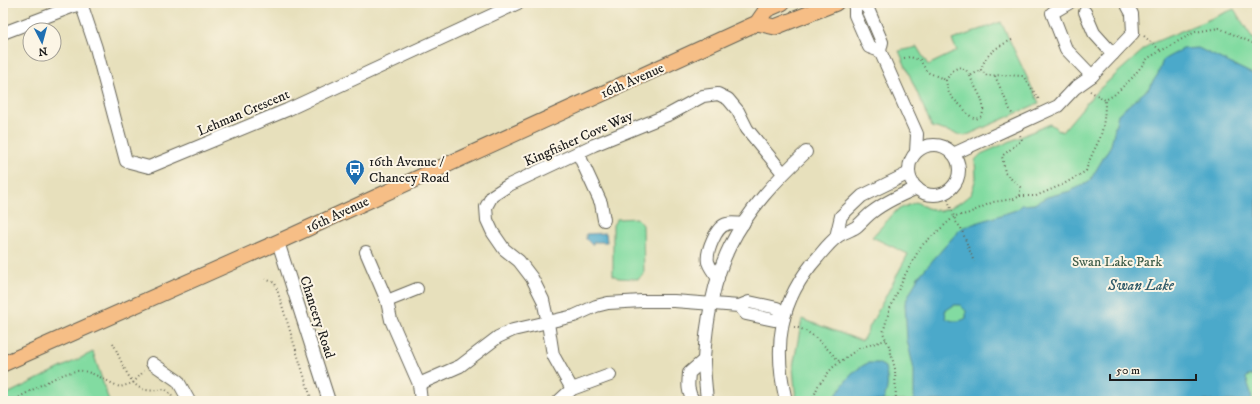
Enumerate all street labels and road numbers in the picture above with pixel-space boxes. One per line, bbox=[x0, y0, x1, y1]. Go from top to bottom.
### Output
street label: 16th Avenue bbox=[598, 59, 667, 103]
street label: Lehman Crescent bbox=[195, 85, 293, 140]
street label: Kingfisher Cove Way bbox=[521, 107, 636, 171]
street label: 16th Avenue bbox=[303, 192, 372, 237]
street label: Chancery Road bbox=[295, 274, 339, 361]

